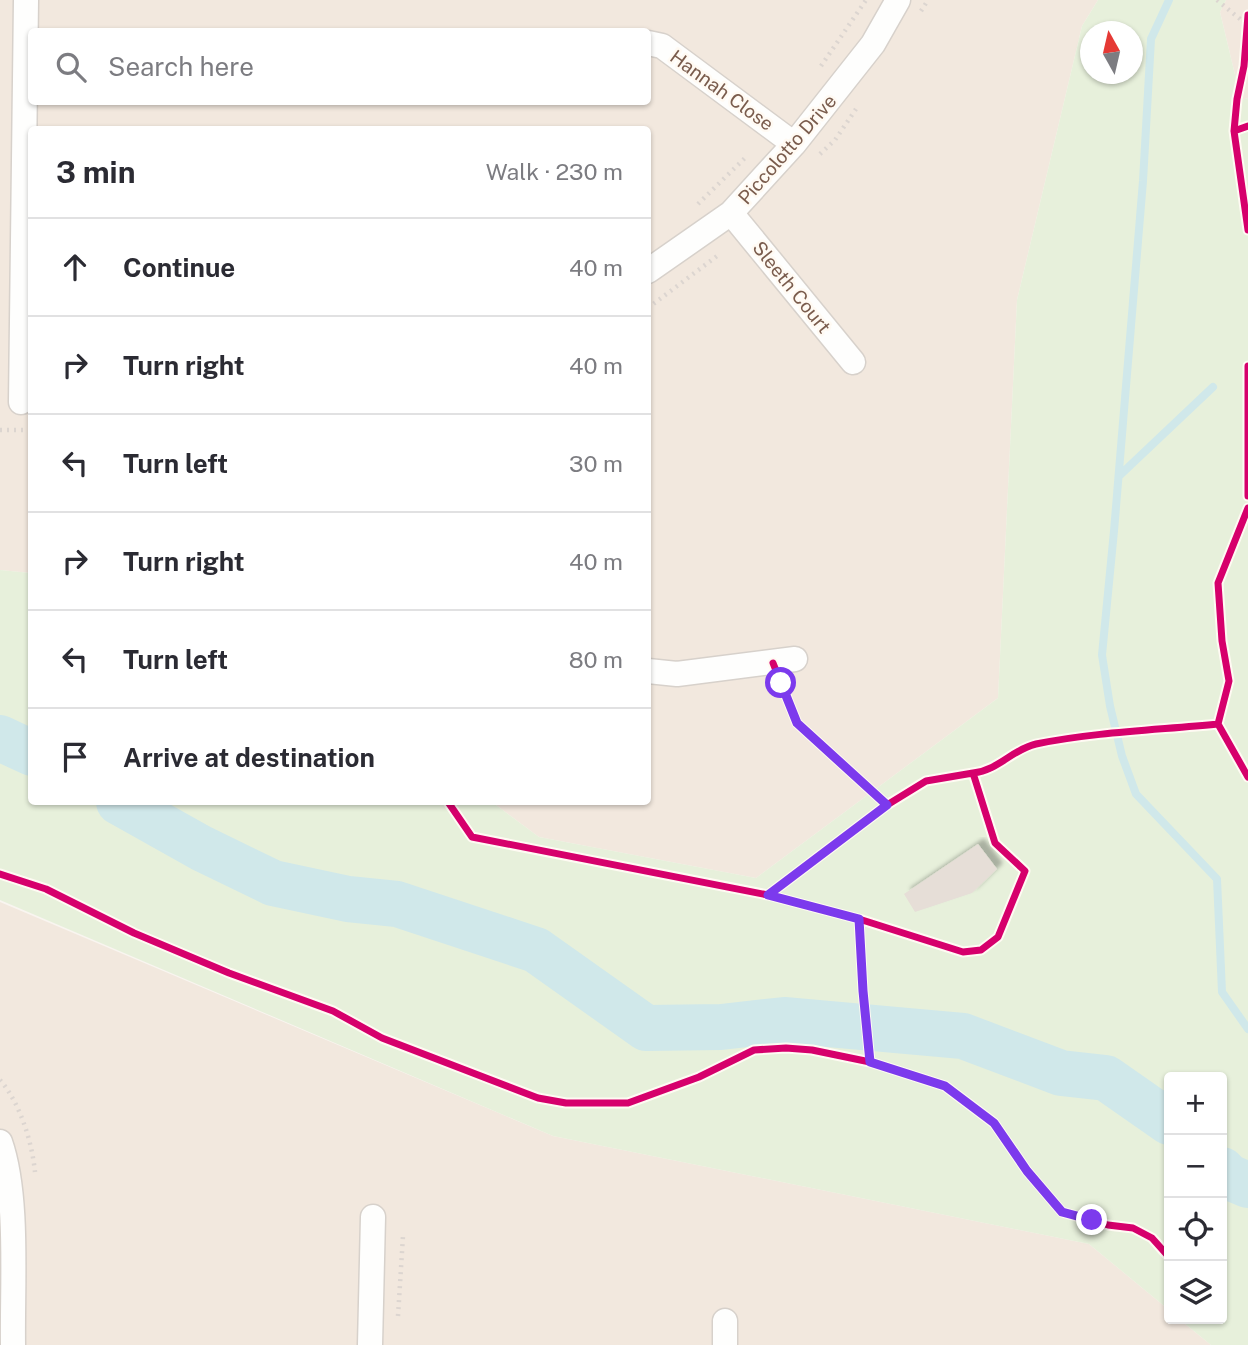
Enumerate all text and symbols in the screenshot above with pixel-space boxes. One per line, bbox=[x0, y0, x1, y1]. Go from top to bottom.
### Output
north arrow bbox=[1080, 21, 1143, 84]
search box bbox=[28, 28, 651, 105]
street label: Hannah Close bbox=[666, 45, 778, 135]
icon: search bbox=[52, 48, 90, 86]
text: Search here bbox=[108, 51, 254, 82]
street label: Piccolotto Drive bbox=[733, 90, 841, 208]
text: 3 min bbox=[56, 154, 135, 190]
text: Walk · 230 m bbox=[486, 158, 623, 185]
street label: Sleeth Court bbox=[748, 237, 836, 337]
icon: ahead bbox=[56, 248, 94, 286]
text: Continue bbox=[123, 252, 235, 283]
text: 40 m bbox=[569, 254, 623, 281]
icon: right bbox=[56, 346, 94, 384]
text: Turn right bbox=[123, 350, 245, 381]
text: 40 m bbox=[569, 352, 623, 379]
icon: left bbox=[56, 444, 94, 482]
text: Turn left bbox=[123, 448, 228, 479]
text: 30 m bbox=[569, 450, 623, 477]
icon: right bbox=[56, 542, 94, 580]
text: Turn right bbox=[123, 546, 245, 577]
text: 40 m bbox=[569, 548, 623, 575]
icon: left bbox=[56, 640, 94, 678]
text: Turn left bbox=[123, 644, 228, 675]
text: 80 m bbox=[569, 646, 623, 673]
route start bbox=[765, 667, 796, 698]
icon: arrive bbox=[56, 738, 94, 776]
text: Arrive at destination bbox=[123, 742, 375, 773]
map controls bbox=[1164, 1072, 1227, 1324]
button: + bbox=[1164, 1072, 1227, 1135]
button: − bbox=[1164, 1135, 1227, 1198]
button: locate bbox=[1164, 1198, 1227, 1261]
route end bbox=[1076, 1204, 1107, 1235]
button: layers bbox=[1164, 1261, 1227, 1324]

